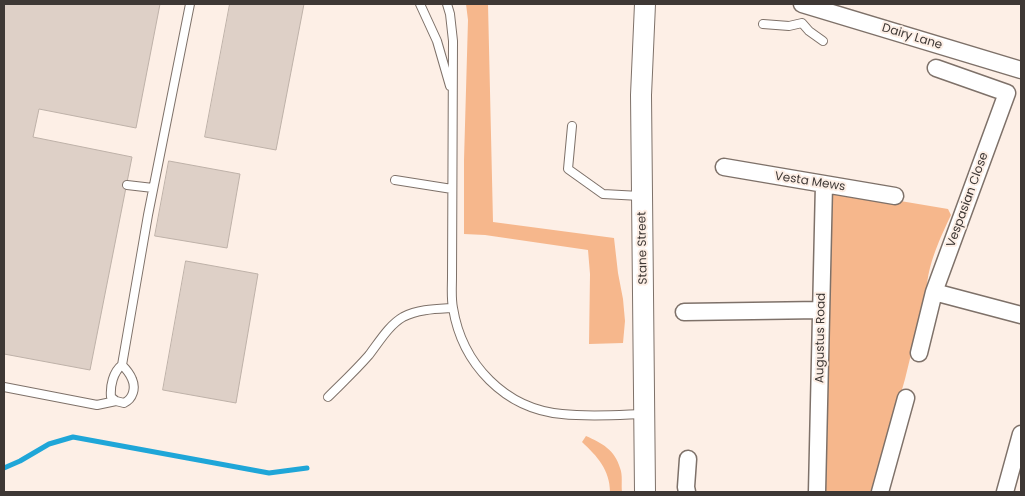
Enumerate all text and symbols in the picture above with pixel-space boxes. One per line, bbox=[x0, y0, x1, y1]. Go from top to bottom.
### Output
street label: Dairy Lane bbox=[880, 21, 944, 53]
street label: Vespasian Close bbox=[944, 151, 992, 249]
street label: Vesta Mews bbox=[774, 169, 846, 195]
street label: Stane Street bbox=[635, 211, 651, 285]
street label: Augustus Road bbox=[813, 293, 829, 383]

